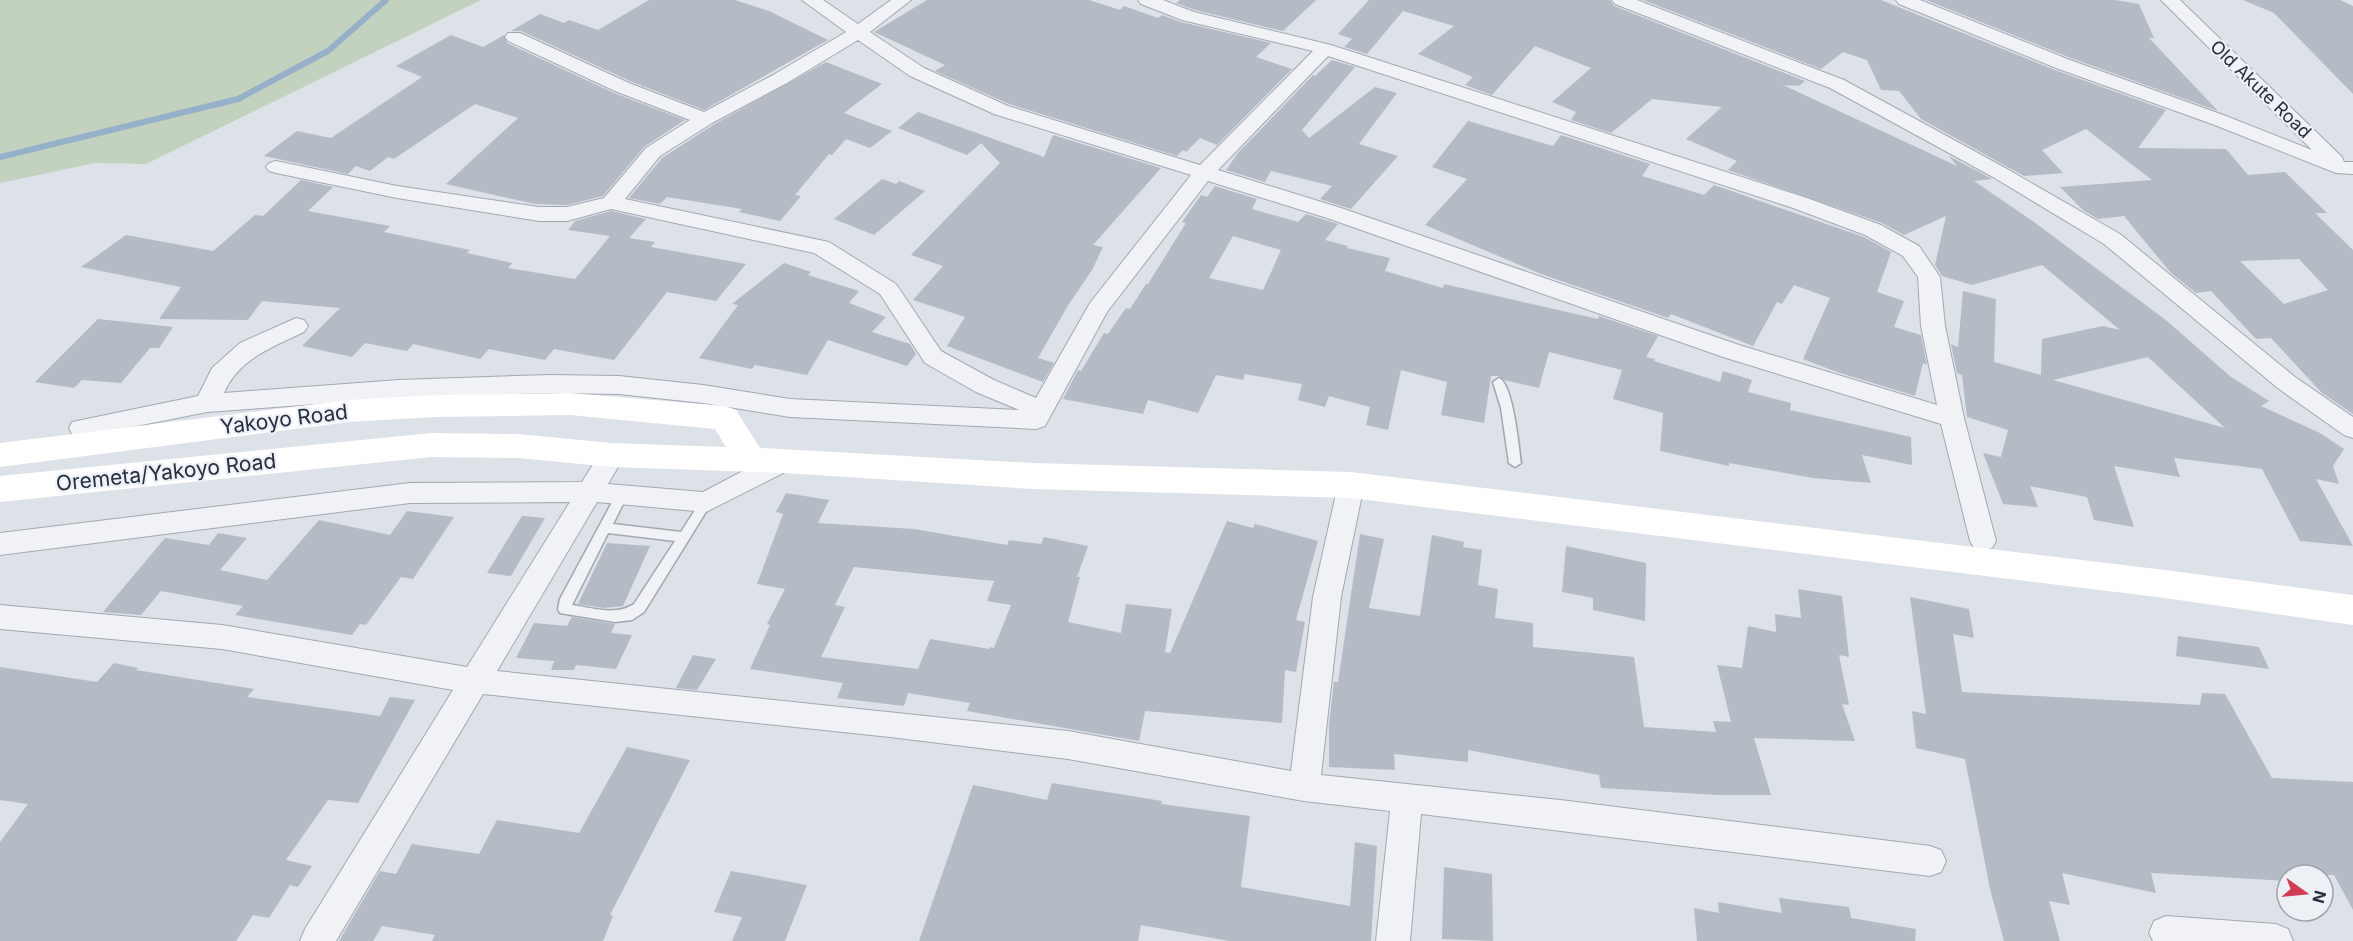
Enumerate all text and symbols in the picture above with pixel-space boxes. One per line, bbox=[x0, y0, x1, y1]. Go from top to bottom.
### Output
street label: Old Akute Road bbox=[2206, 36, 2316, 142]
street label: Yakoyo Road bbox=[219, 399, 349, 439]
street label: Oremeta/Yakoyo Road bbox=[55, 448, 277, 496]
north arrow bbox=[2275, 863, 2335, 923]
text: N bbox=[2308, 888, 2331, 905]

